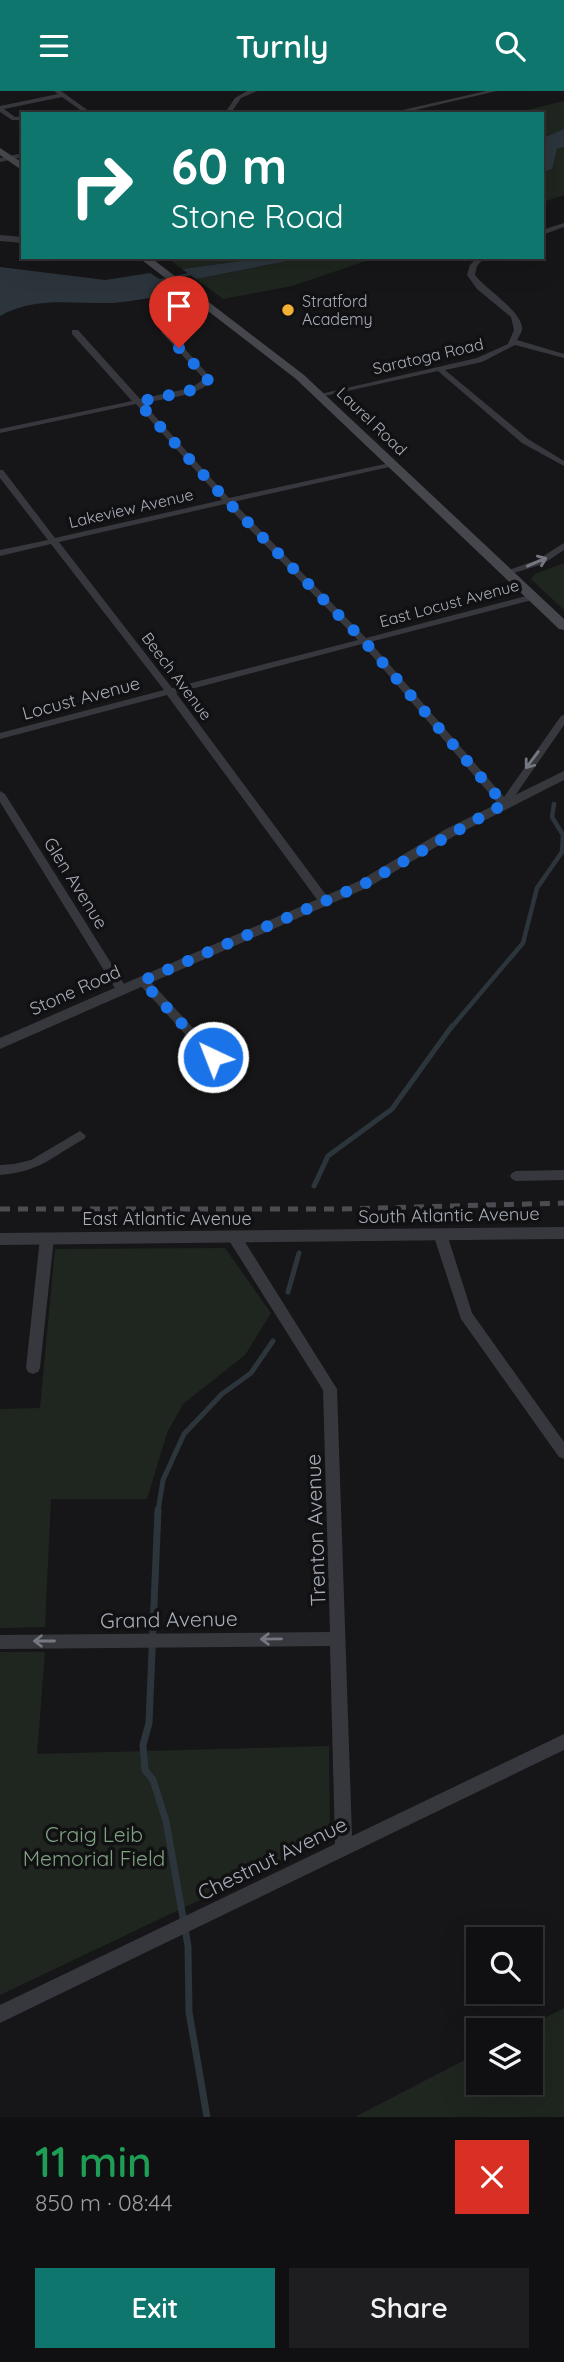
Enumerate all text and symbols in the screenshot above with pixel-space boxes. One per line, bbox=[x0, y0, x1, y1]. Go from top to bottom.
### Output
text: Turnly bbox=[235, 26, 329, 66]
icon: menu bbox=[35, 27, 73, 65]
icon: search bbox=[491, 27, 529, 65]
text: 60 m bbox=[171, 135, 287, 196]
icon: right bbox=[56, 140, 147, 231]
text: Stone Road bbox=[171, 196, 344, 236]
pin bbox=[149, 276, 209, 348]
icon: arrive bbox=[160, 287, 198, 325]
place label: Stratford Academy bbox=[302, 291, 373, 329]
marker: Stratford Academy bbox=[280, 302, 296, 318]
street label: Saratoga Road bbox=[371, 334, 485, 378]
street label: Laurel Road bbox=[333, 383, 411, 459]
street label: Lakeview Avenue bbox=[67, 484, 195, 532]
one-way arrow bbox=[526, 555, 547, 568]
street label: East Locust Avenue bbox=[377, 575, 521, 631]
street label: Beech Avenue bbox=[137, 628, 217, 724]
street label: Locust Avenue bbox=[20, 671, 142, 725]
one-way arrow bbox=[525, 750, 540, 769]
street label: Glen Avenue bbox=[39, 833, 113, 933]
street label: Stone Road bbox=[26, 960, 124, 1020]
position arrow bbox=[176, 1020, 250, 1094]
street label: South Atlantic Avenue bbox=[358, 1202, 540, 1228]
street label: East Atlantic Avenue bbox=[82, 1207, 252, 1230]
street label: Trenton Avenue bbox=[299, 1453, 331, 1607]
street label: Grand Avenue bbox=[100, 1605, 238, 1633]
one-way arrow bbox=[260, 1632, 283, 1646]
one-way arrow bbox=[32, 1634, 55, 1648]
street label: Chestnut Avenue bbox=[193, 1811, 351, 1905]
park label: Craig Leib Memorial Field bbox=[23, 1821, 165, 1871]
map controls bbox=[466, 1927, 543, 2095]
button: search bbox=[466, 1927, 543, 2004]
button: layers bbox=[466, 2018, 543, 2095]
text: 11 min bbox=[35, 2135, 152, 2188]
button: close bbox=[455, 2140, 529, 2214]
text: 850 m · 08:44 bbox=[35, 2188, 173, 2217]
button: Exit bbox=[35, 2268, 275, 2348]
button: Share bbox=[289, 2268, 529, 2348]

